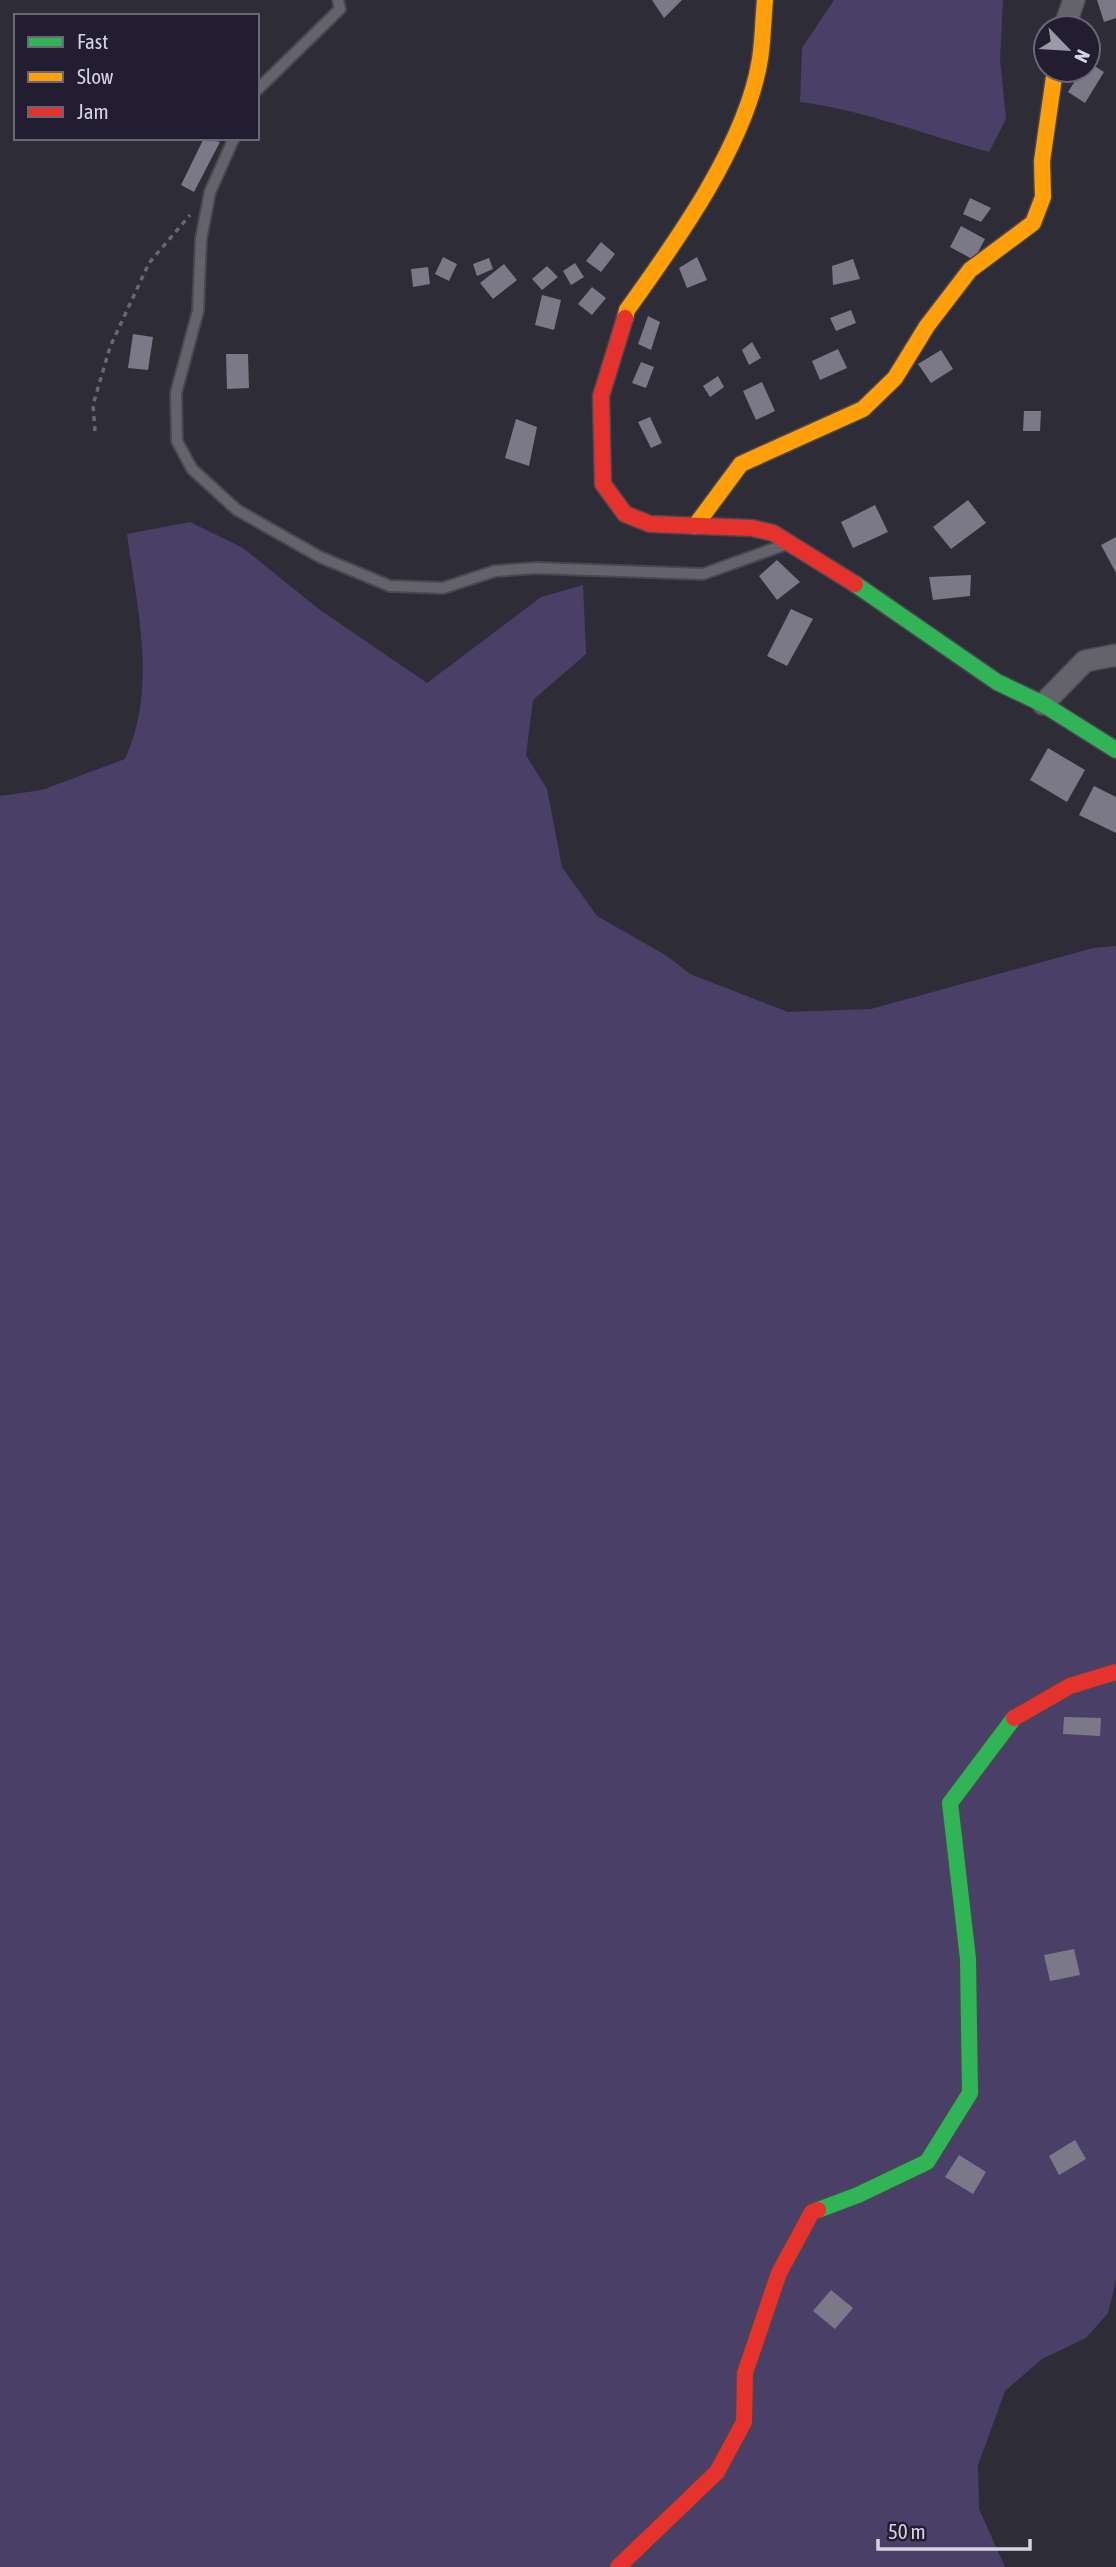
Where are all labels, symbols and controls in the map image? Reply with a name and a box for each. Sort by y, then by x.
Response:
legend [14,14,259,140]
north arrow [1032,14,1102,84]
text: Fast [77,29,108,53]
text: N [1070,46,1095,66]
text: Slow [77,64,114,88]
text: Jam [77,99,109,123]
scale bar [878,2508,1030,2552]
text: 50 m [888,2519,926,2543]

